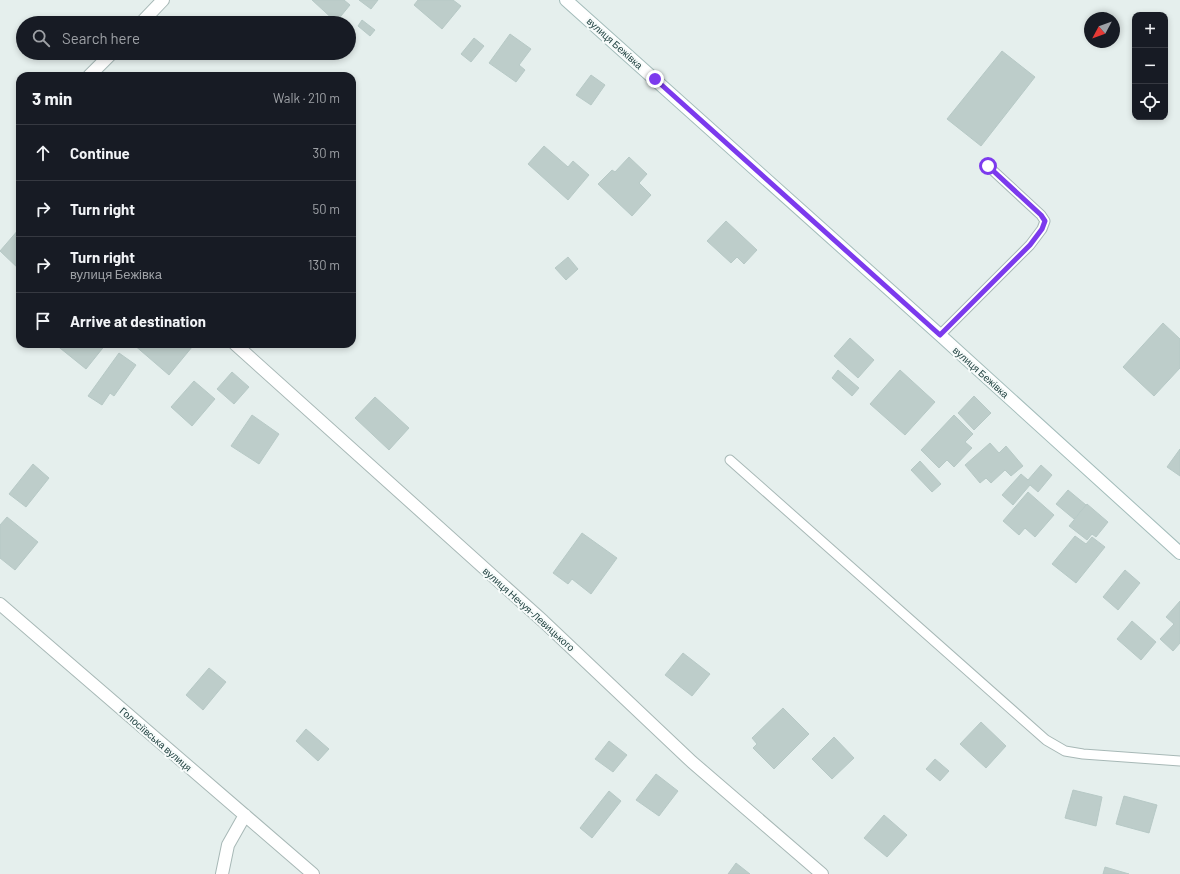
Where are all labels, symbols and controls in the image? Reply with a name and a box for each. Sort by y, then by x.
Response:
north arrow [1084,12,1120,48]
map controls [1132,12,1168,120]
button: + [1132,12,1168,48]
street label: вулиця Бежівка [585,15,646,71]
search box [16,16,356,60]
icon: search [30,27,52,49]
text: Search here [62,29,140,47]
button: − [1132,48,1168,84]
route end [646,70,664,88]
button: locate [1132,84,1168,120]
text: 3 min [32,88,72,108]
text: Walk · 210 m [273,90,340,106]
icon: ahead [32,142,54,164]
text: Continue [70,144,130,162]
text: 30 m [313,145,340,161]
route start [979,157,997,175]
icon: right [32,198,54,220]
text: Turn right [70,200,135,218]
text: 50 m [313,201,340,217]
text: Turn right [70,248,135,266]
icon: right [32,254,54,276]
text: 130 m [308,257,340,273]
text: вулиця Бежівка [70,266,162,282]
icon: arrive [32,310,54,332]
text: Arrive at destination [70,312,206,330]
street label: вулиця Бежівка [951,344,1012,400]
street label: вулиця Нечуя-Левицького [481,565,578,654]
street label: Голосіївська вулиця [117,704,195,774]

